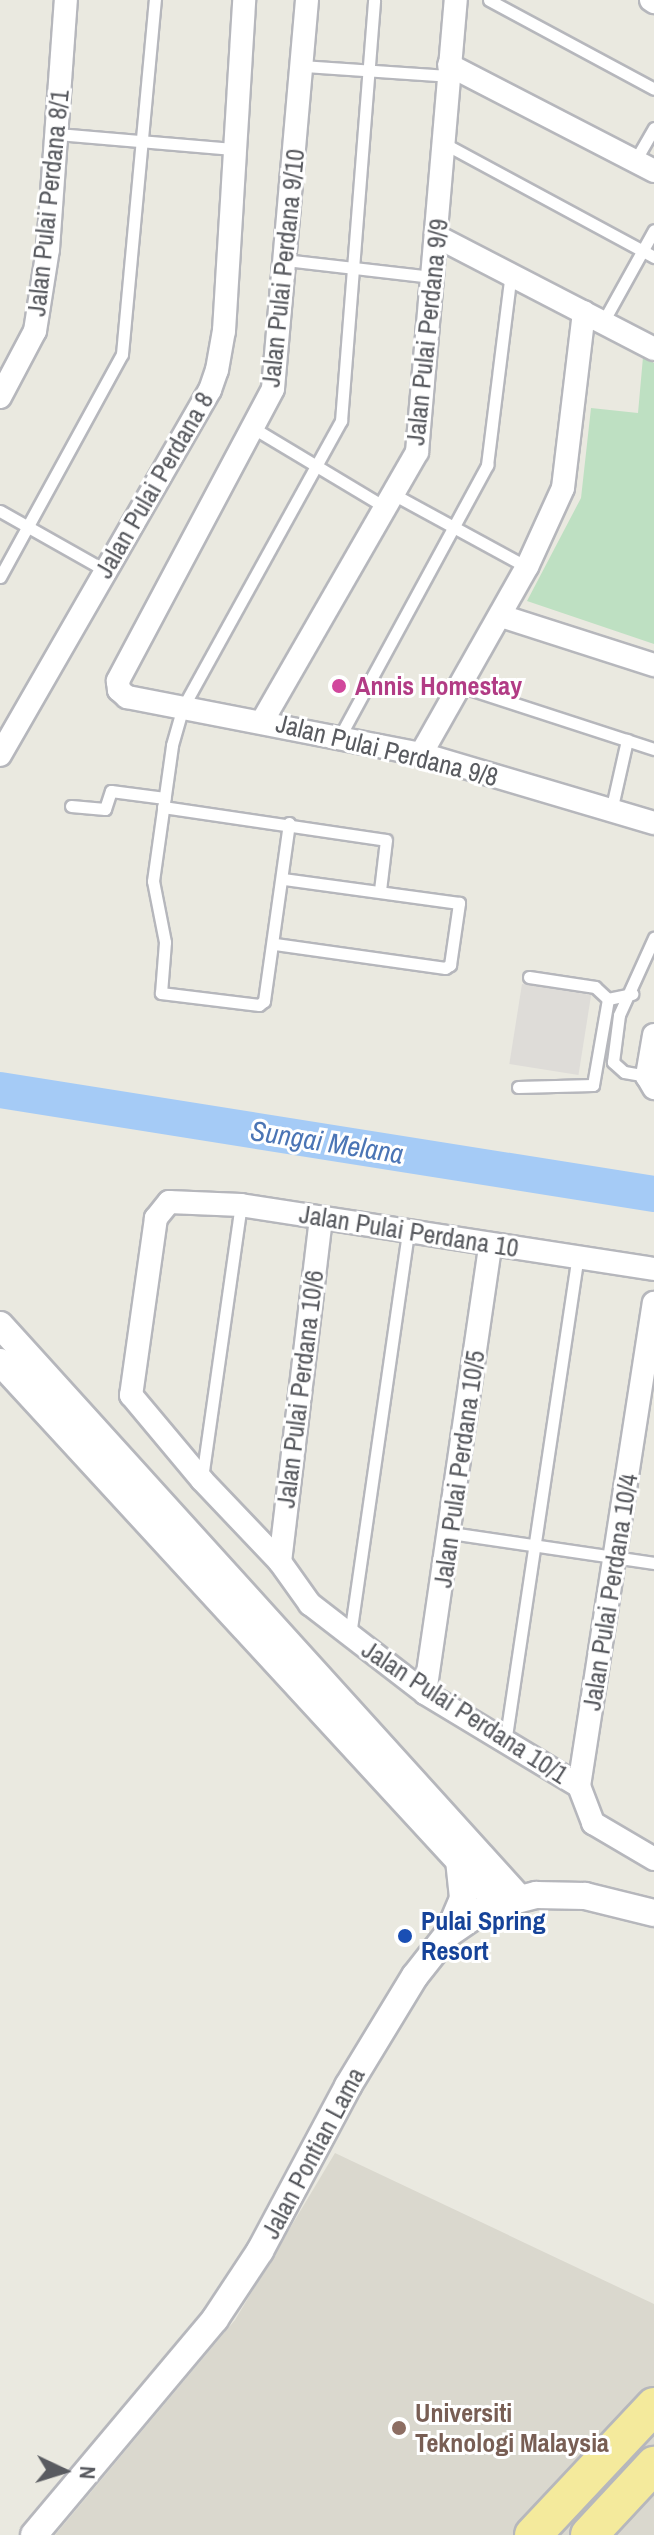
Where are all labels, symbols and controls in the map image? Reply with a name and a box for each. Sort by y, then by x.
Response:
street label: Jalan Pulai Perdana 8/1 [21,88,75,318]
street label: Jalan Pulai Perdana 9/10 [255,147,311,389]
street label: Jalan Pulai Perdana 9/9 [400,217,454,447]
street label: Jalan Pulai Perdana 8 [88,386,220,584]
place label: Annis Homestay [355,670,522,702]
marker: Annis Homestay [330,677,348,695]
street label: Jalan Pulai Perdana 9/8 [273,707,501,793]
water label: Sungai Melana [248,1113,406,1171]
street label: Jalan Pulai Perdana 10 [297,1198,521,1264]
street label: Jalan Pulai Perdana 10/6 [270,1268,330,1510]
street label: Jalan Pulai Perdana 10/5 [427,1348,491,1590]
street label: Jalan Pulai Perdana 10/4 [576,1471,644,1713]
street label: Jalan Pulai Perdana 10/1 [356,1634,574,1790]
place label: Pulai Spring Resort [421,1905,545,1966]
marker: Pulai Spring Resort [396,1927,414,1945]
street label: Jalan Pontian Lama [255,2062,371,2244]
place label: Universiti Teknologi Malaysia [415,2397,609,2458]
marker: Universiti Teknologi Malaysia [390,2419,408,2437]
north arrow [24,2431,104,2511]
text: N [73,2465,103,2480]

